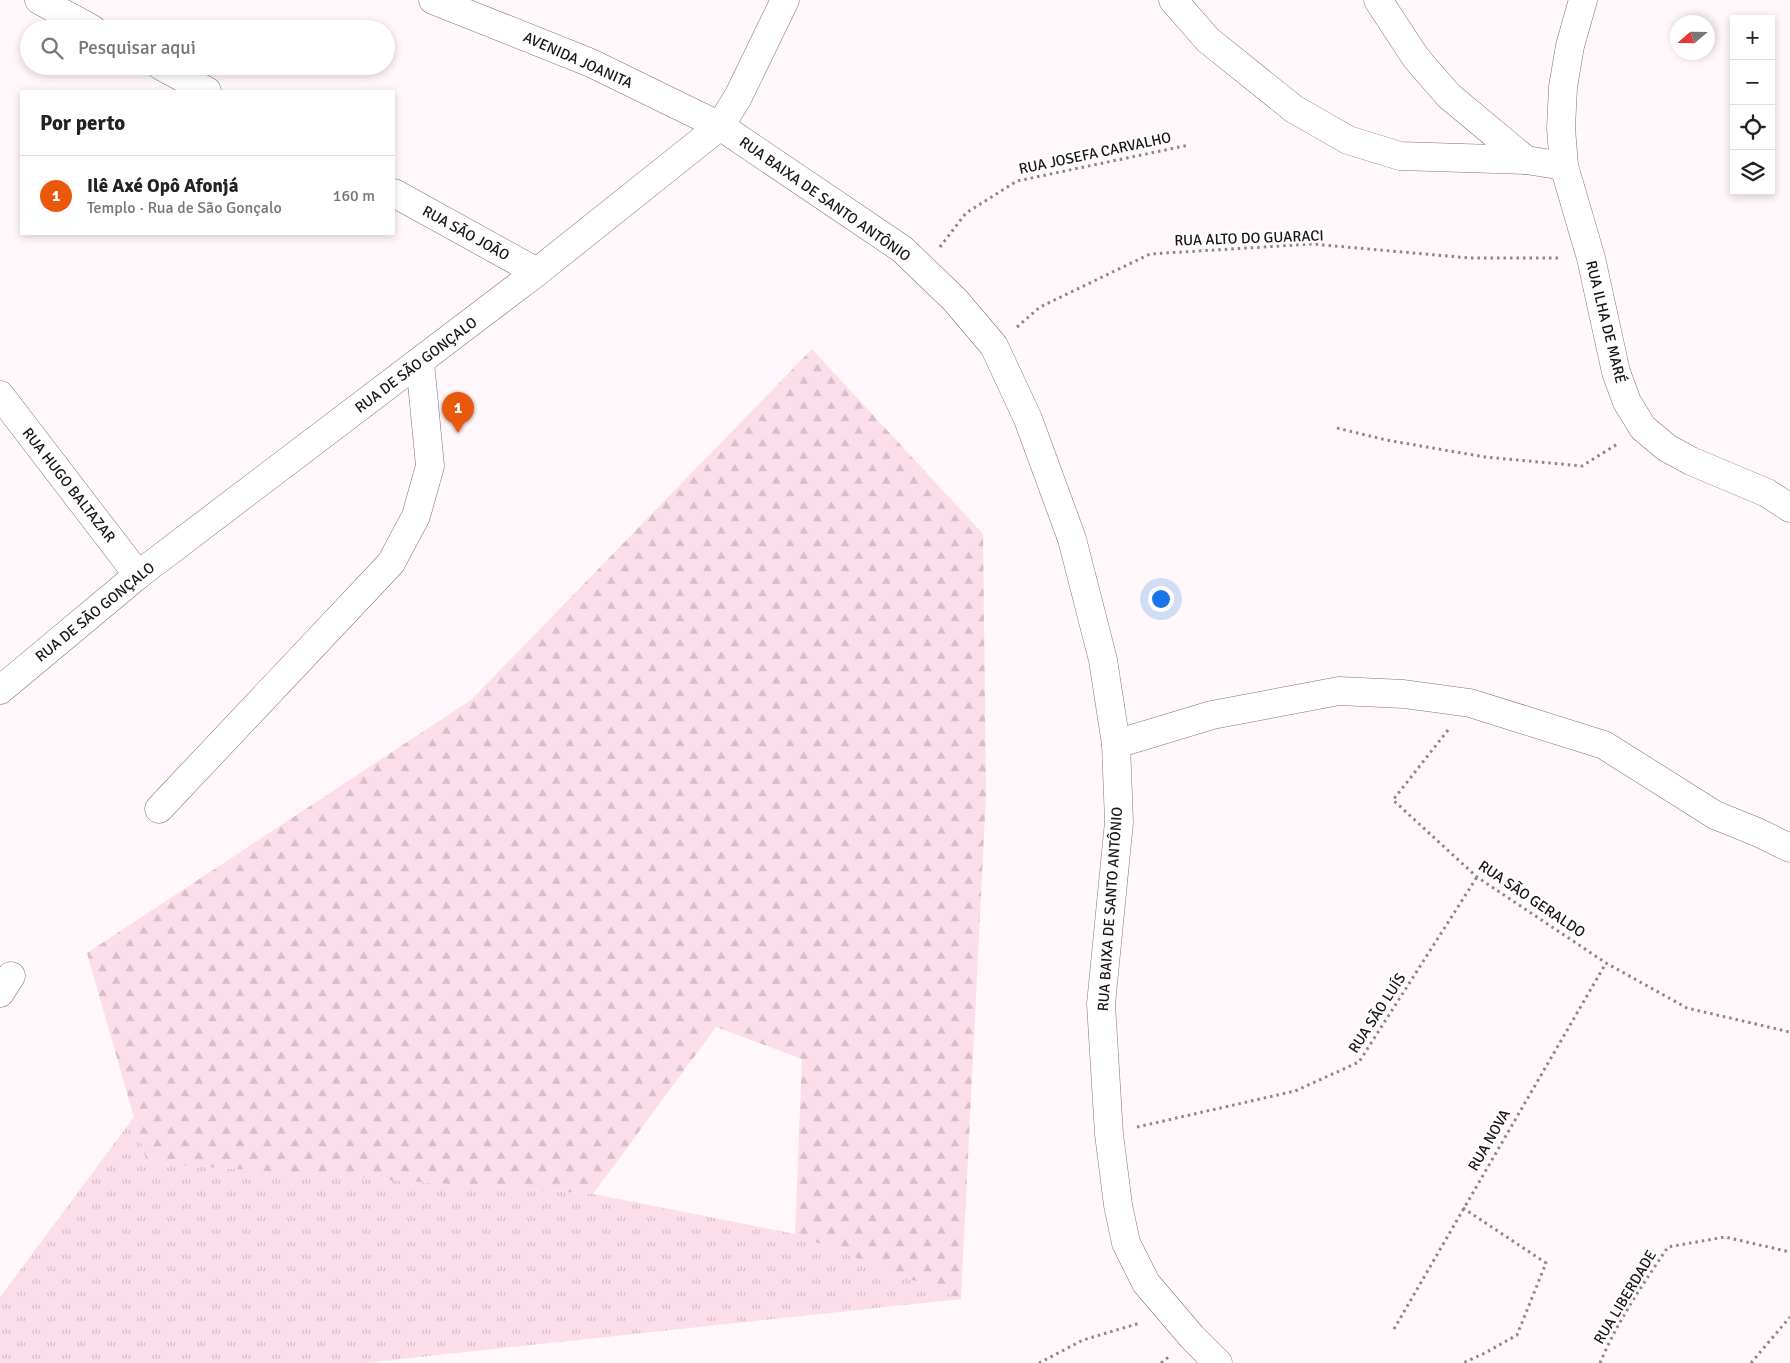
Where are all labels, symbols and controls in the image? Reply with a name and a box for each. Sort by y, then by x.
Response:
north arrow [1670,15,1715,60]
map controls [1730,15,1775,195]
button: + [1730,15,1775,60]
search box [20,20,395,75]
street label: AVENIDA JOANITA [521,28,635,92]
icon: search [38,34,66,62]
text: Pesquisar aqui [78,36,196,60]
button: − [1730,60,1775,105]
button: locate [1730,105,1775,150]
text: Por perto [40,110,125,136]
street label: RUA JOSEFA CARVALHO [1017,128,1173,178]
street label: RUA BAIXA DE SANTO ANTÔNIO [736,132,915,265]
button: layers [1730,150,1775,195]
text: Ilê Axé Opô Afonjá [87,174,238,198]
text: 1 [52,186,60,206]
text: 160 m [333,186,375,206]
text: Templo · Rua de São Gonçalo [87,198,282,218]
street label: RUA SÃO JOÃO [419,201,513,264]
street label: RUA ALTO DO GUARACI [1174,226,1324,250]
street label: RUA ILHA DE MARÉ [1582,258,1631,385]
street label: RUA DE SÃO GONÇALO [351,312,481,417]
pin: 1 [442,392,474,433]
street label: RUA HUGO BALTAZAR [19,424,119,546]
street label: RUA DE SÃO GONÇALO [31,558,158,666]
your location [1148,586,1174,612]
street label: RUA BAIXA DE SANTO ANTÔNIO [1093,806,1126,1012]
street label: RUA SÃO GERALDO [1475,856,1590,942]
street label: RUA SÃO LUÍS [1344,969,1410,1056]
street label: RUA NOVA [1464,1106,1514,1174]
street label: RUA LIBERDADE [1590,1247,1660,1347]

